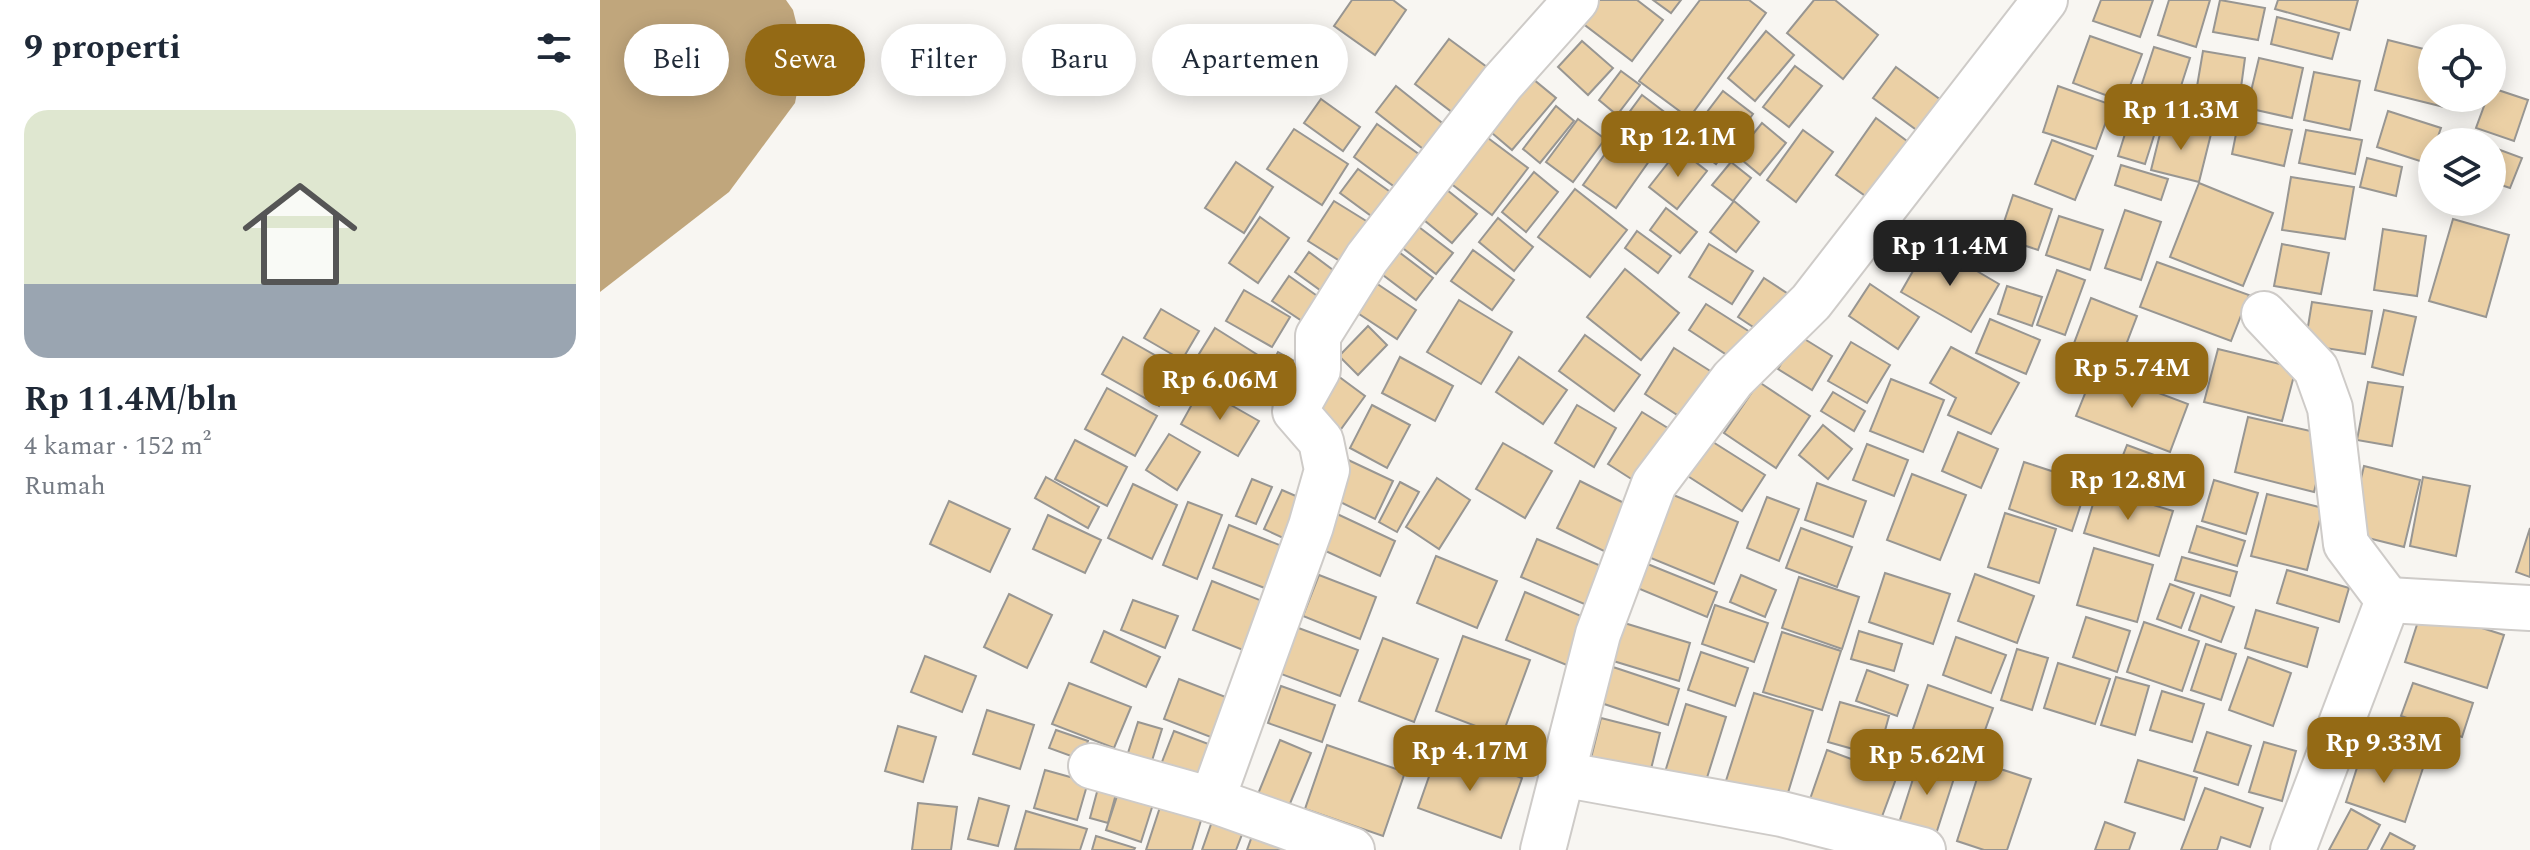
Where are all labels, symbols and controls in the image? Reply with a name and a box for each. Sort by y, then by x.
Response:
text: 9 properti [24,22,181,74]
chip: Beli [624,24,729,96]
chip: Sewa [745,24,865,96]
chip: Filter [881,24,1006,96]
chip: Baru [1022,24,1136,96]
chip: Apartemen [1152,24,1348,96]
map controls [2418,24,2506,216]
button: locate [2418,24,2506,112]
icon: filters [532,26,576,70]
pin: Rp 11.3M [2098,84,2264,152]
text: Rp 11.3M [2122,90,2240,130]
pin: Rp 12.1M [1595,111,1761,179]
text: Rp 12.1M [1619,117,1737,157]
button: layers [2418,128,2506,216]
icon: home [228,162,372,306]
pin: Rp 11.4M [1867,220,2033,288]
text: Rp 11.4M [1891,226,2009,266]
pin: Rp 5.74M [2049,342,2215,410]
text: Rp 5.74M [2073,348,2191,388]
pin: Rp 6.06M [1137,354,1303,422]
text: Rp 6.06M [1161,360,1279,400]
text: Rp 11.4M/bln [24,374,238,426]
text: 4 kamar · 152 m² [24,426,211,466]
pin: Rp 12.8M [2045,454,2211,522]
text: Rp 12.8M [2069,460,2187,500]
text: Rumah [24,466,106,506]
pin: Rp 9.33M [2301,717,2467,785]
text: Rp 9.33M [2325,723,2443,763]
pin: Rp 4.17M [1387,725,1553,793]
pin: Rp 5.62M [1844,729,2010,797]
text: Rp 4.17M [1411,731,1529,771]
text: Rp 5.62M [1868,735,1986,775]

